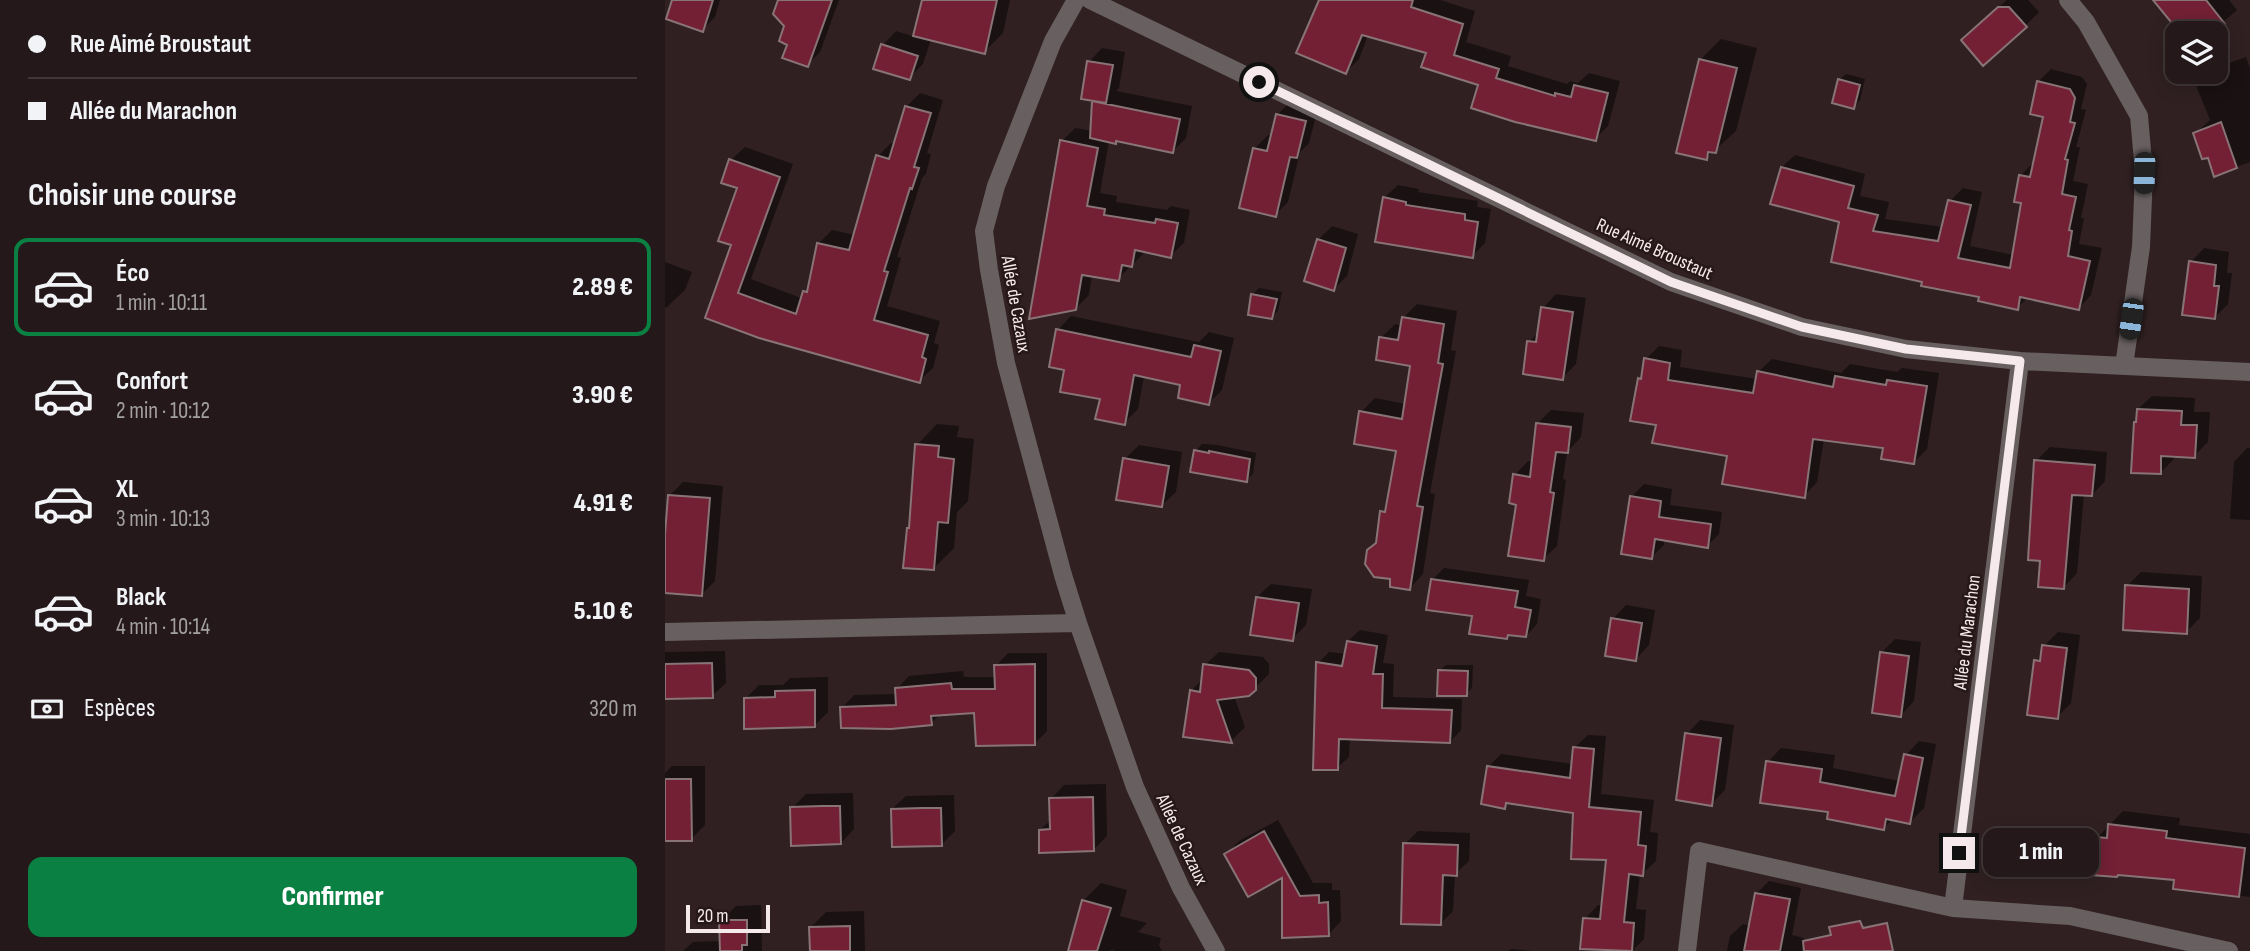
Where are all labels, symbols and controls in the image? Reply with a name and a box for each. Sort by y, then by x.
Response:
map controls [2165,21,2228,84]
button: layers [2165,21,2228,84]
text: Rue Aimé Broustaut [70,29,251,60]
route start [1243,66,1275,98]
text: Allée du Marachon [70,96,237,127]
car [2133,152,2156,194]
text: Choisir une course [28,176,237,215]
street label: Rue Aimé Broustaut [1593,213,1716,285]
street label: Allée de Cazaux [996,253,1035,354]
icon: car [32,256,95,319]
text: Éco [116,258,149,289]
text: 2.89 € [572,272,633,303]
text: 1 min · 10:11 [116,289,207,317]
car [2118,297,2145,341]
icon: car [32,364,95,427]
text: Confort [116,366,188,397]
text: 3.90 € [572,380,633,411]
text: 2 min · 10:12 [116,397,210,425]
icon: car [32,472,95,535]
text: XL [116,474,138,505]
text: 4.91 € [573,488,633,519]
text: 3 min · 10:13 [116,505,210,533]
street label: Allée du Marachon [1949,573,1986,692]
icon: car [32,580,95,643]
text: Black [116,582,166,613]
text: 5.10 € [574,596,633,627]
text: 4 min · 10:14 [116,613,210,641]
icon: cash [28,690,66,728]
text: Espèces [84,693,155,724]
text: 320 m [589,695,637,723]
street label: Allée de Cazaux [1150,790,1213,889]
callout: 1 min [1983,828,2099,878]
route end [1943,837,1975,869]
text: 1 min [2019,838,2063,866]
button: Confirmer [28,857,637,937]
scale bar [686,902,770,934]
text: 20 m [697,905,729,928]

